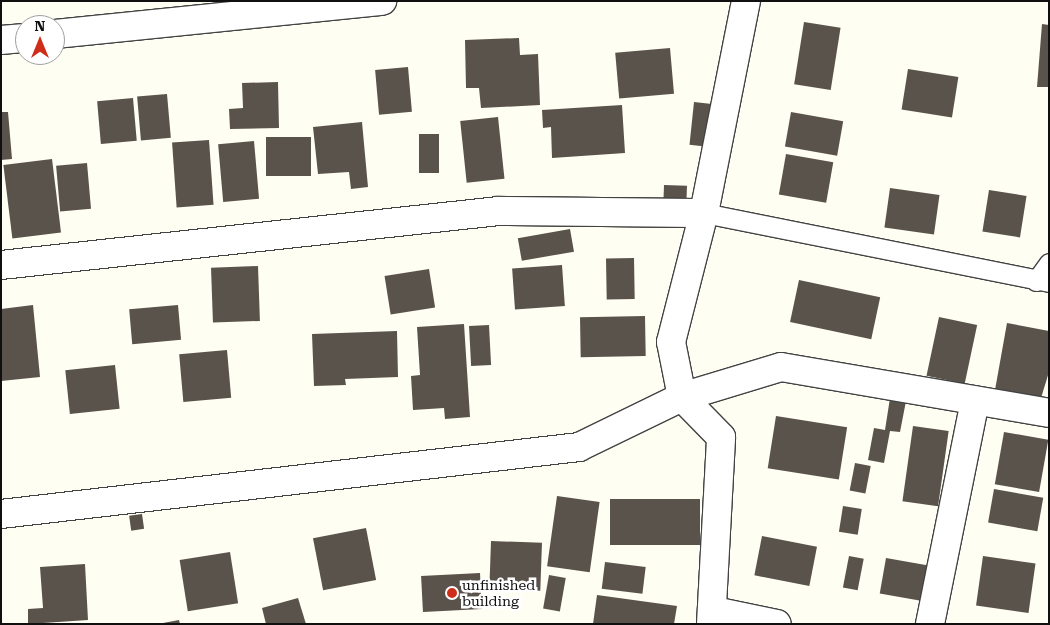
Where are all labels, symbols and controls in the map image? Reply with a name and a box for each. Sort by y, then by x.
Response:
north arrow [15,15,65,65]
text: N [35,18,45,34]
place label: unfinished building [462,577,535,610]
marker: unfinished building [446,587,458,599]

